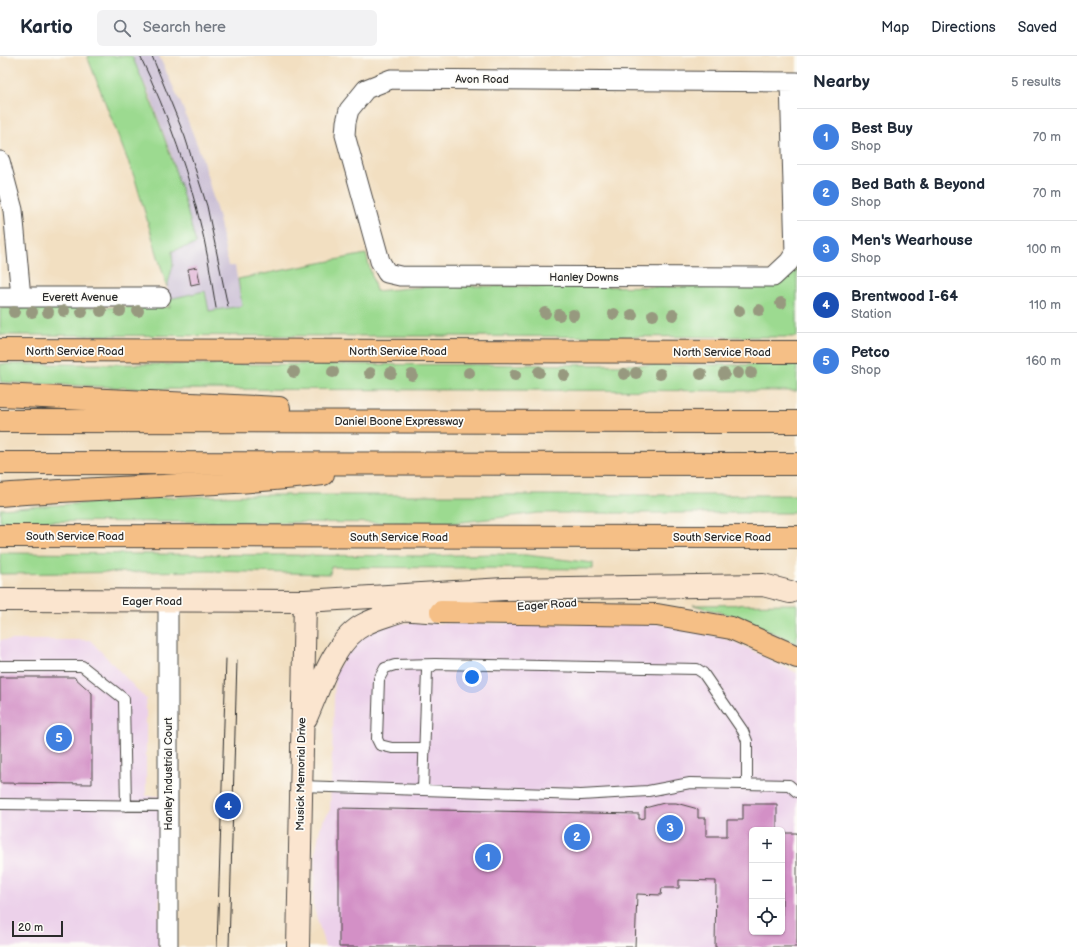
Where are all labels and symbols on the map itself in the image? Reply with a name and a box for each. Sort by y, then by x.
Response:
street label: Avon Road [455,73,509,86]
street label: Hanley Downs [549,271,619,284]
street label: Everett Avenue [42,291,118,304]
street label: North Service Road [26,345,124,358]
street label: North Service Road [349,345,447,358]
street label: North Service Road [673,346,771,359]
street label: Daniel Boone Expressway [335,415,463,428]
street label: South Service Road [26,530,124,543]
street label: South Service Road [350,531,448,544]
street label: South Service Road [673,531,771,544]
street label: Eager Road [122,595,182,608]
street label: Eager Road [517,596,577,614]
your location [462,667,482,687]
street label: Hanley Industrial Court [162,717,175,831]
street label: Musick Memorial Drive [294,717,308,831]
pin: 5 [46,723,72,753]
pin: 4 [215,791,241,821]
pin: 3 [657,813,683,843]
pin: 2 [564,822,590,852]
pin: 1 [475,842,501,872]
scale bar [12,919,63,938]

